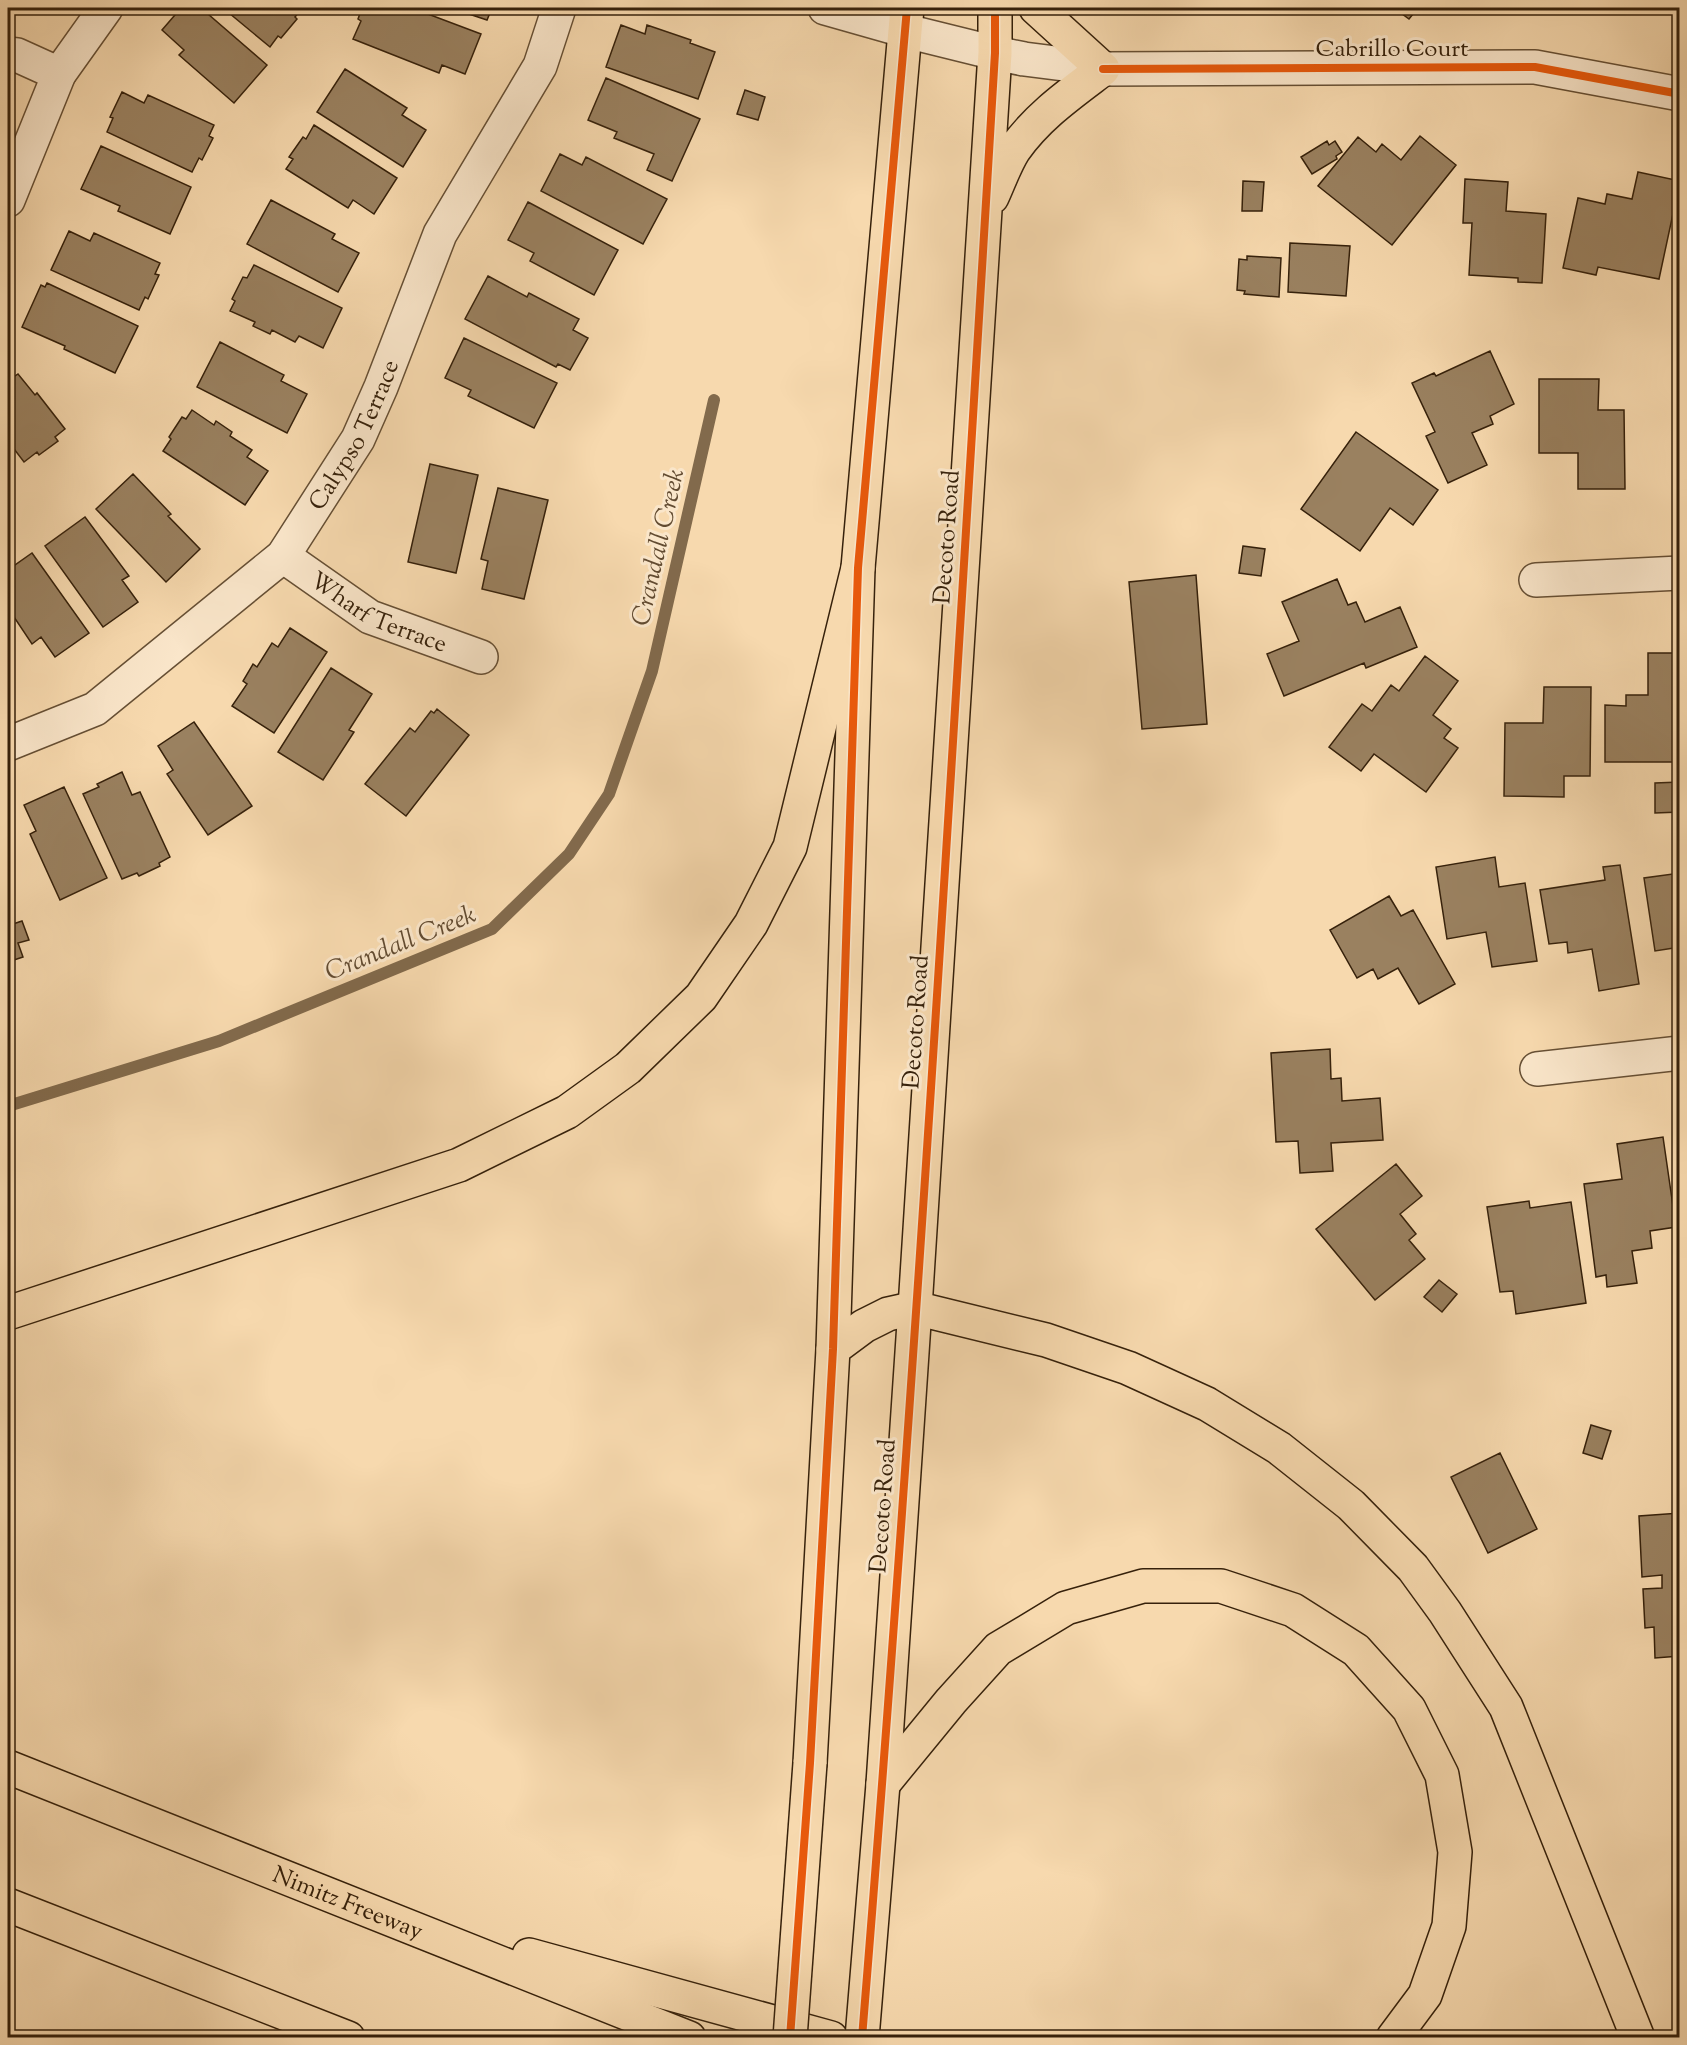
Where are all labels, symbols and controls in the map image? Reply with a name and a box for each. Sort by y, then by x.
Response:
street label: Cabrillo Court [1316,33,1469,67]
street label: Calypso Terrace [302,355,409,518]
water label: Crandall Creek [623,465,696,630]
street label: Decoto Road [926,468,970,605]
street label: Wharf Terrace [302,565,451,662]
water label: Crandall Creek [320,897,482,991]
street label: Decoto Road [895,953,939,1090]
street label: Decoto Road [862,1437,906,1574]
street label: Nimitz Freeway [267,1859,428,1949]

